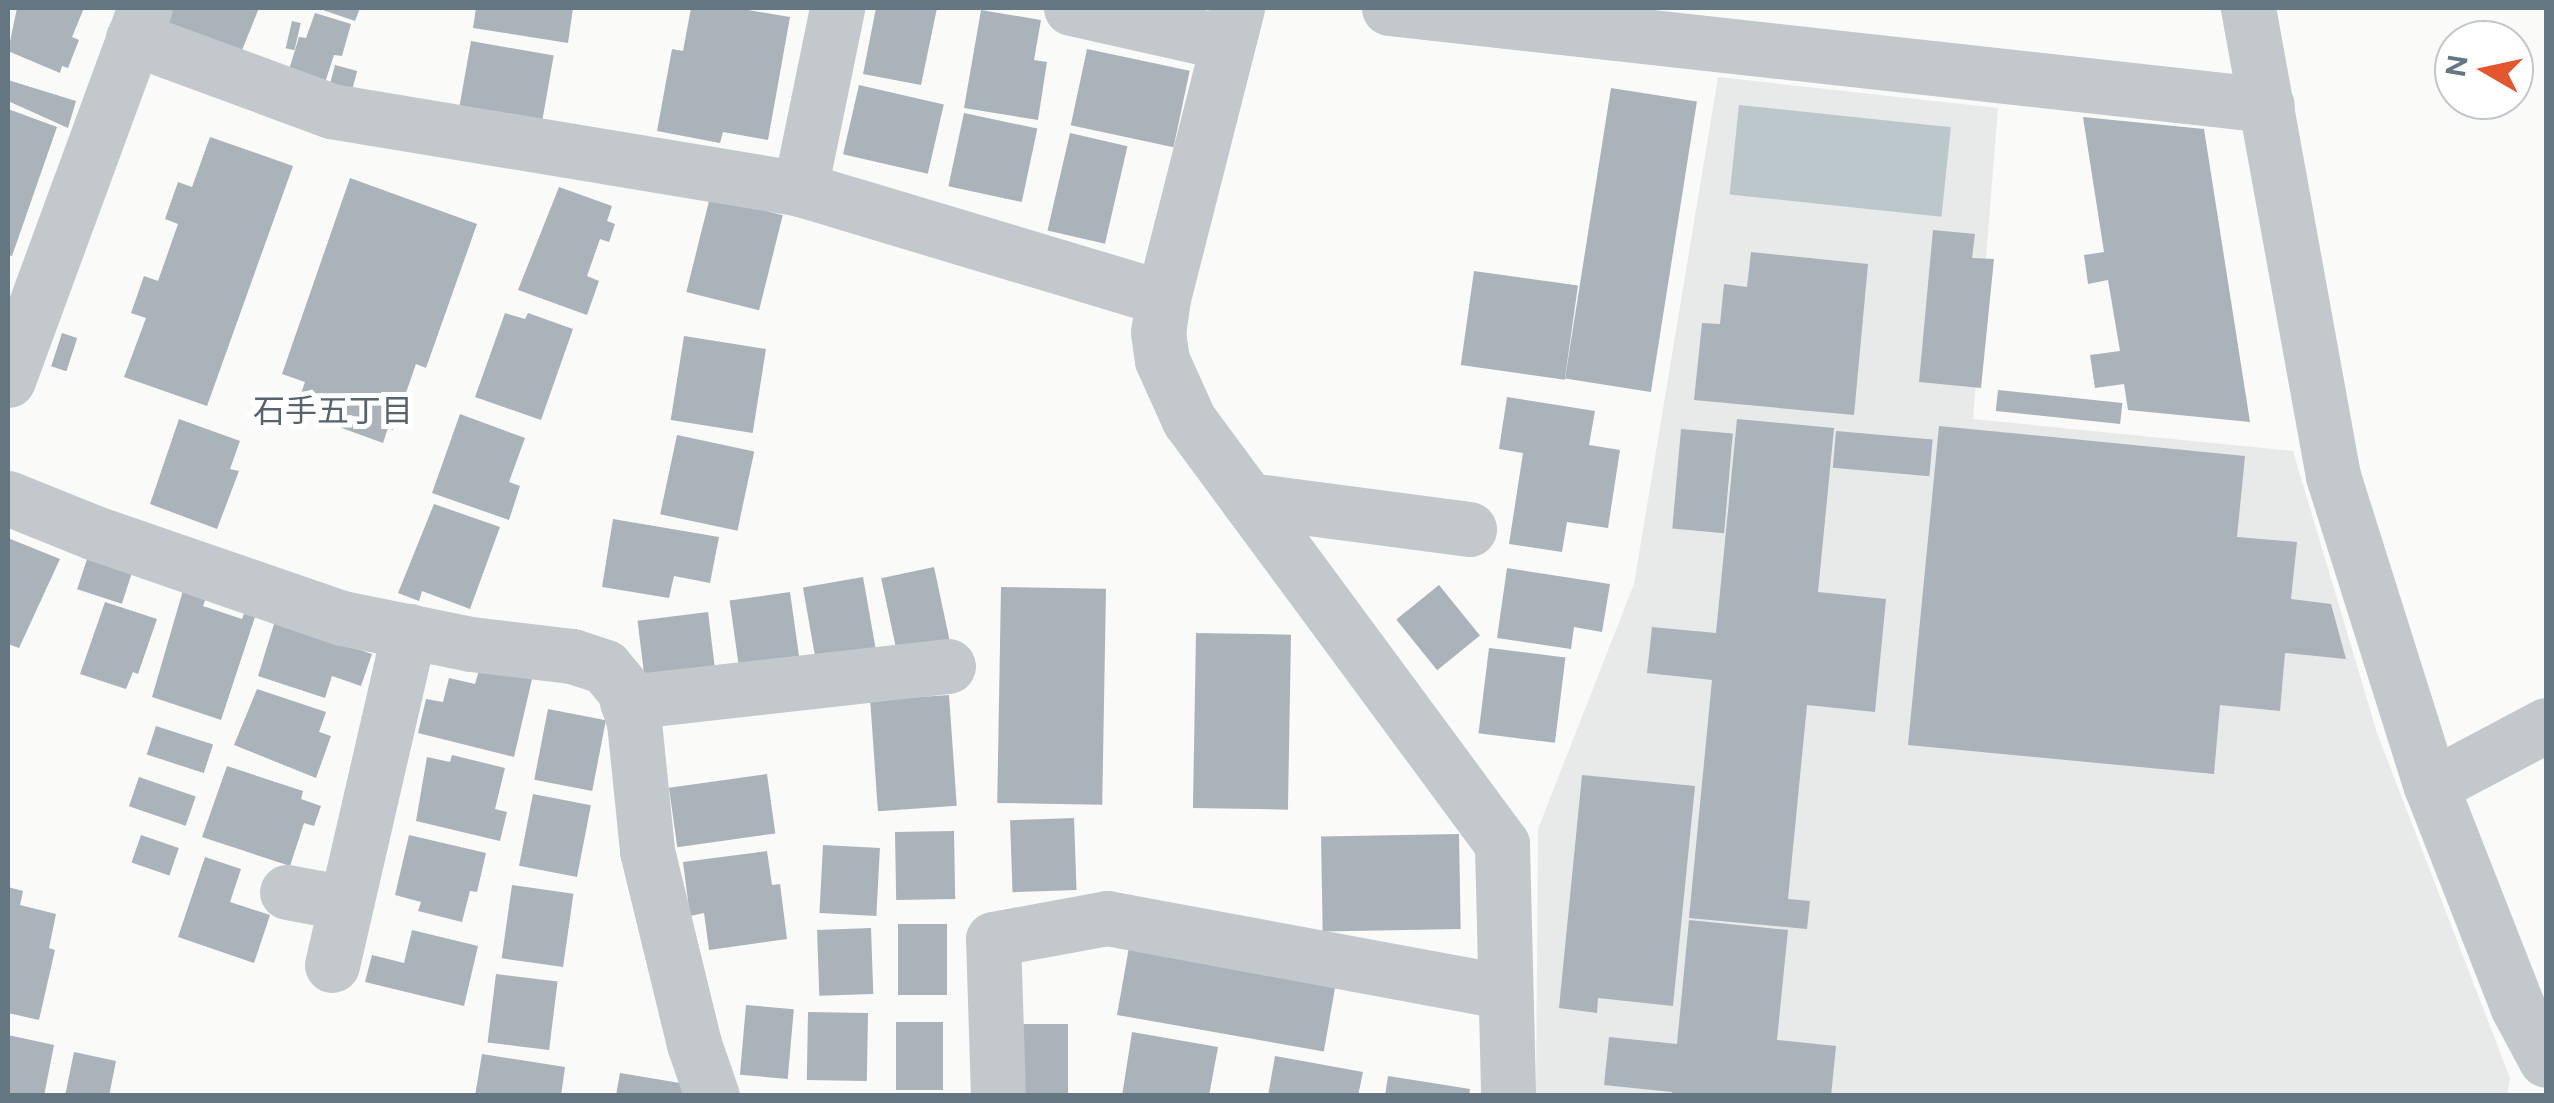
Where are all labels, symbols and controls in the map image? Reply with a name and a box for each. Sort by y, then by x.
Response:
north arrow [2434,20,2534,120]
text: N [2438,52,2475,79]
district label: 石手五丁目 [253,392,413,430]

